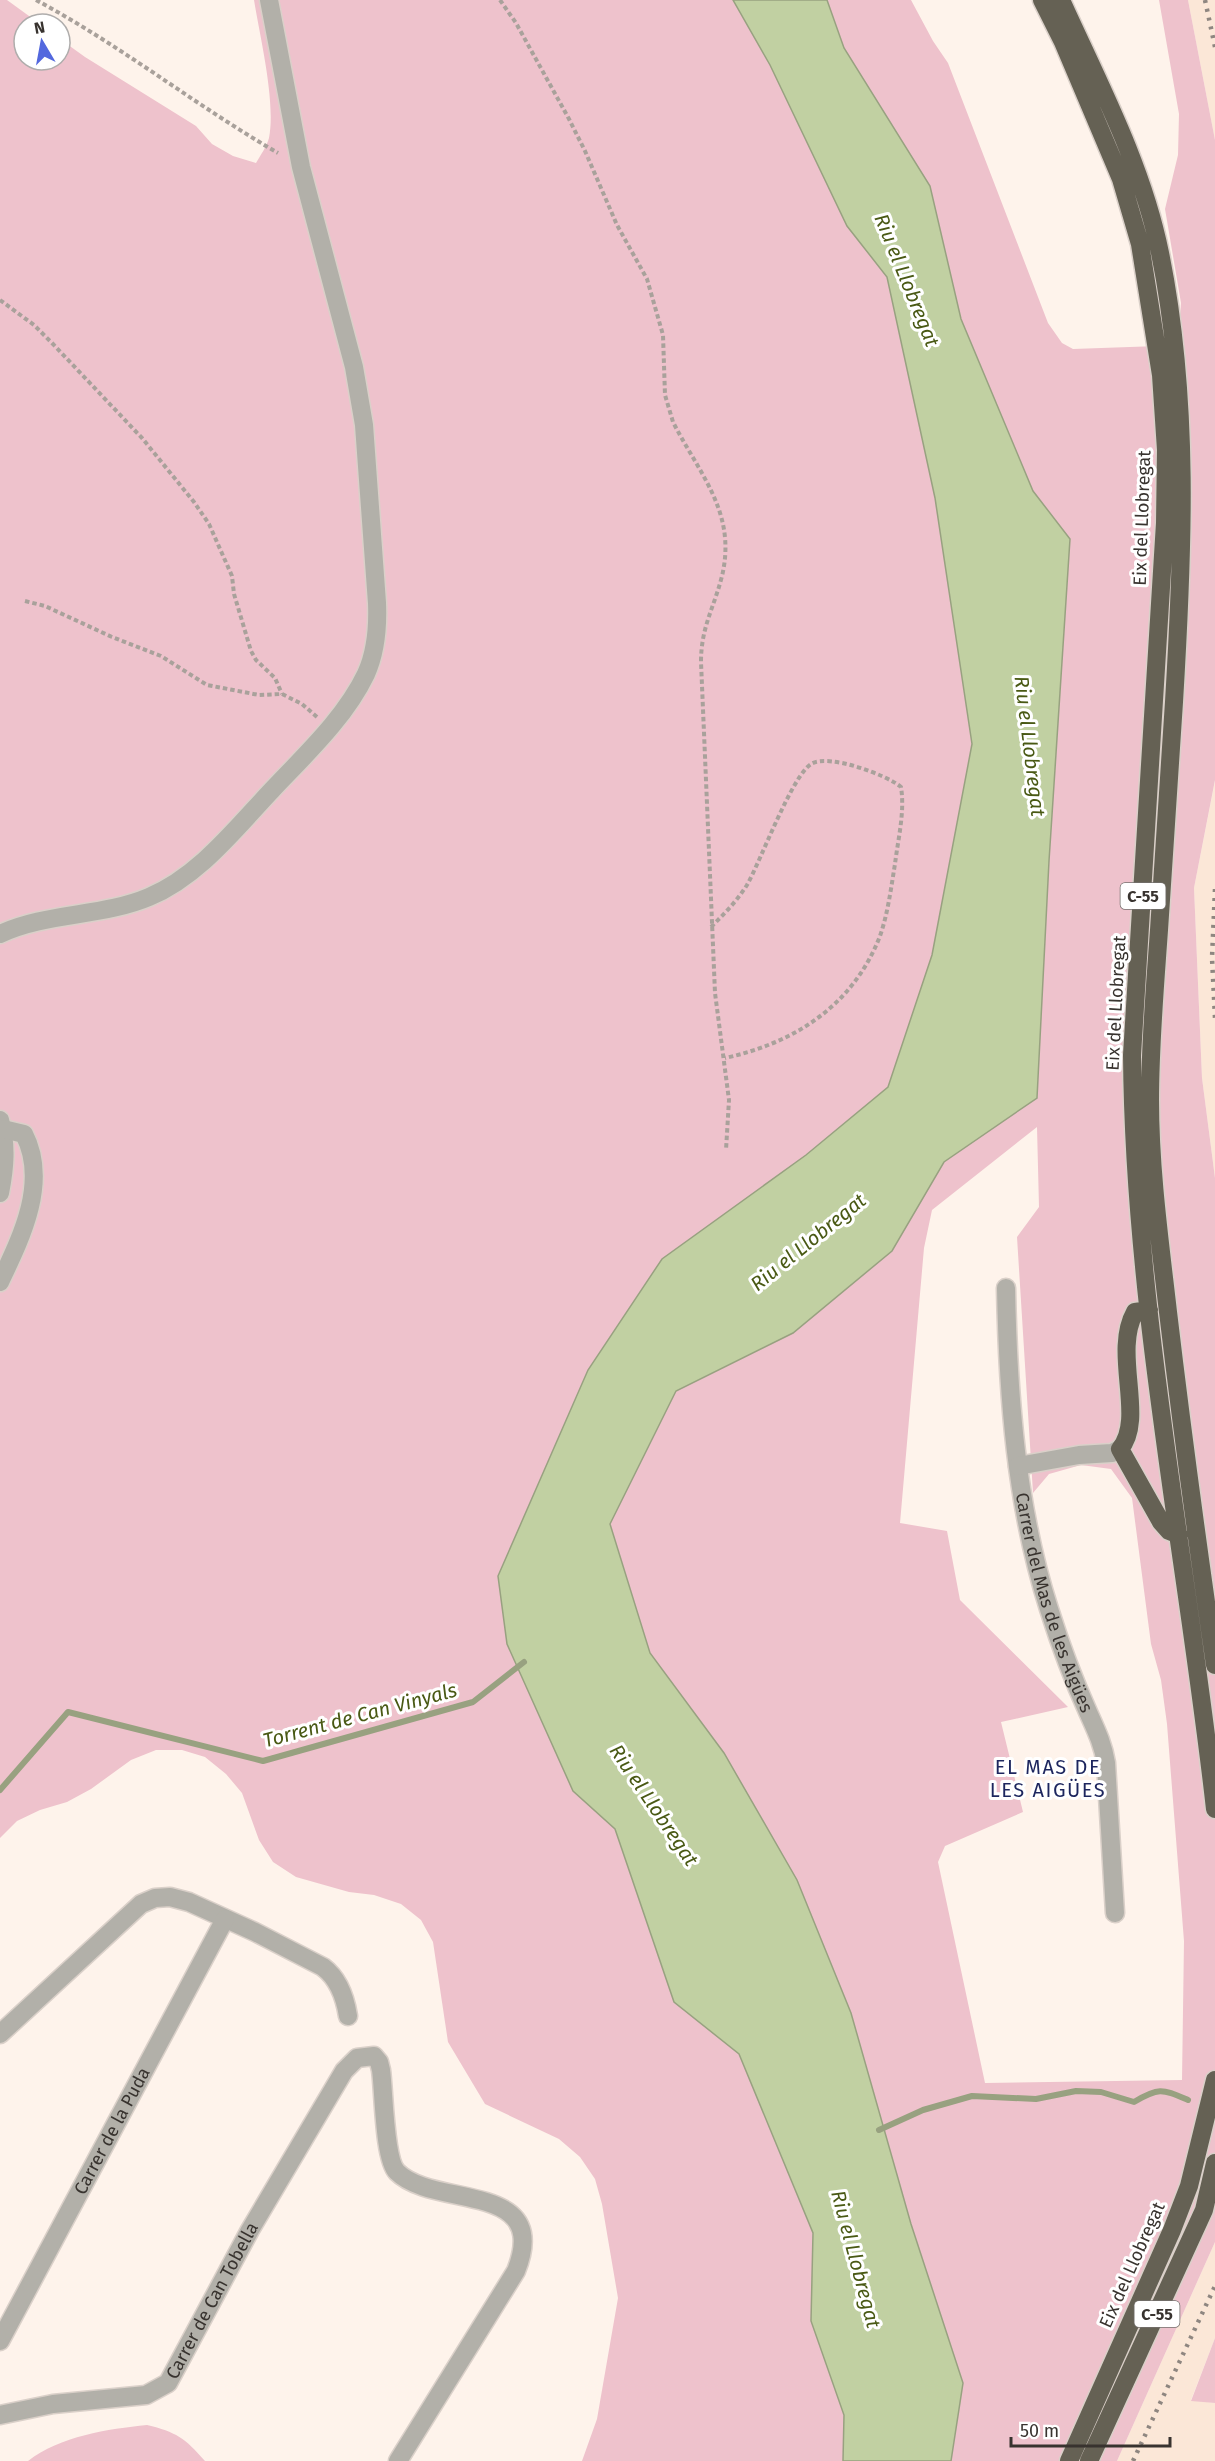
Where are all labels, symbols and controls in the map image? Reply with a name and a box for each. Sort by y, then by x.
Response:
north arrow [12,12,72,72]
text: N [33,17,46,38]
water label: Riu el Llobregat [869,210,945,351]
street label: Eix del Llobregat [1129,449,1155,586]
water label: Riu el Llobregat [1009,674,1051,818]
road number: C-55 [1120,883,1166,909]
street label: Eix del Llobregat [1101,934,1131,1071]
water label: Riu el Llobregat [746,1188,871,1296]
street label: Carrer del Mas de les Aigües [1011,1491,1098,1716]
water label: Torrent de Can Vinyals [260,1678,460,1752]
water label: Riu el Llobregat [605,1740,704,1871]
district label: EL MAS DE LES AIGÜES [990,1755,1106,1802]
street label: Carrer de la Puda [69,2064,155,2198]
water label: Riu el Llobregat [826,2188,886,2331]
street label: Eix del Llobregat [1094,2198,1170,2331]
street label: Carrer de Can Tobella [161,2218,263,2383]
road number: C-55 [1134,2301,1180,2327]
scale bar [1011,2410,1170,2448]
text: 50 m [1020,2420,1059,2442]

